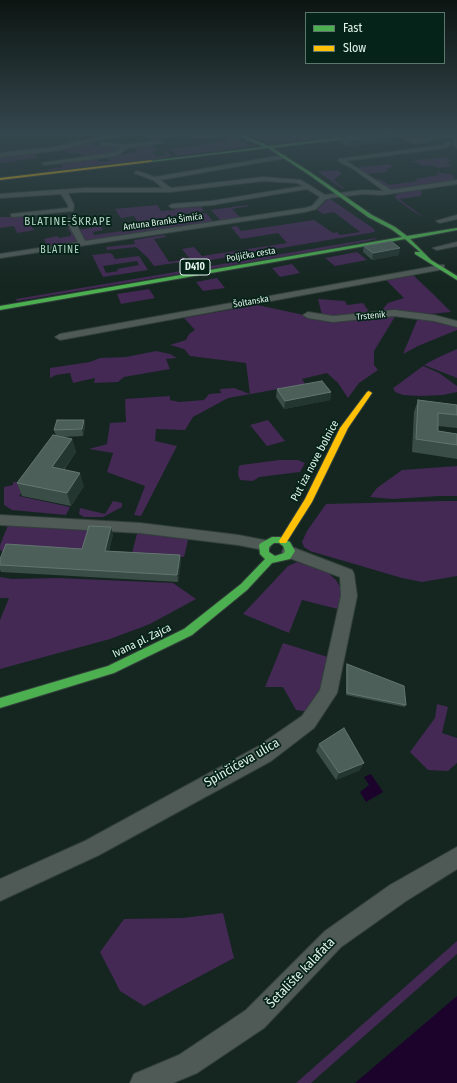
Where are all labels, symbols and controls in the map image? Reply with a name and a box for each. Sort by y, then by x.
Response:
legend [305,12,445,64]
text: Fast [343,21,362,35]
text: Slow [343,41,366,55]
street label: Antuna Branka Šimića [123,211,203,233]
district label: BLATINE-ŠKRAPE [24,215,112,229]
district label: BLATINE [40,244,80,256]
street label: Poljička cesta [226,245,276,265]
road number: D410 [180,259,210,275]
street label: Šoltanska [232,294,270,310]
street label: Trstenik [356,309,386,323]
street label: Put iza nove bolnice [288,418,342,504]
street label: Ivana pl. Zajca [111,621,173,661]
street label: Spinčićeva ulica [202,735,282,791]
street label: Šetalište kalafata [264,935,338,1011]

